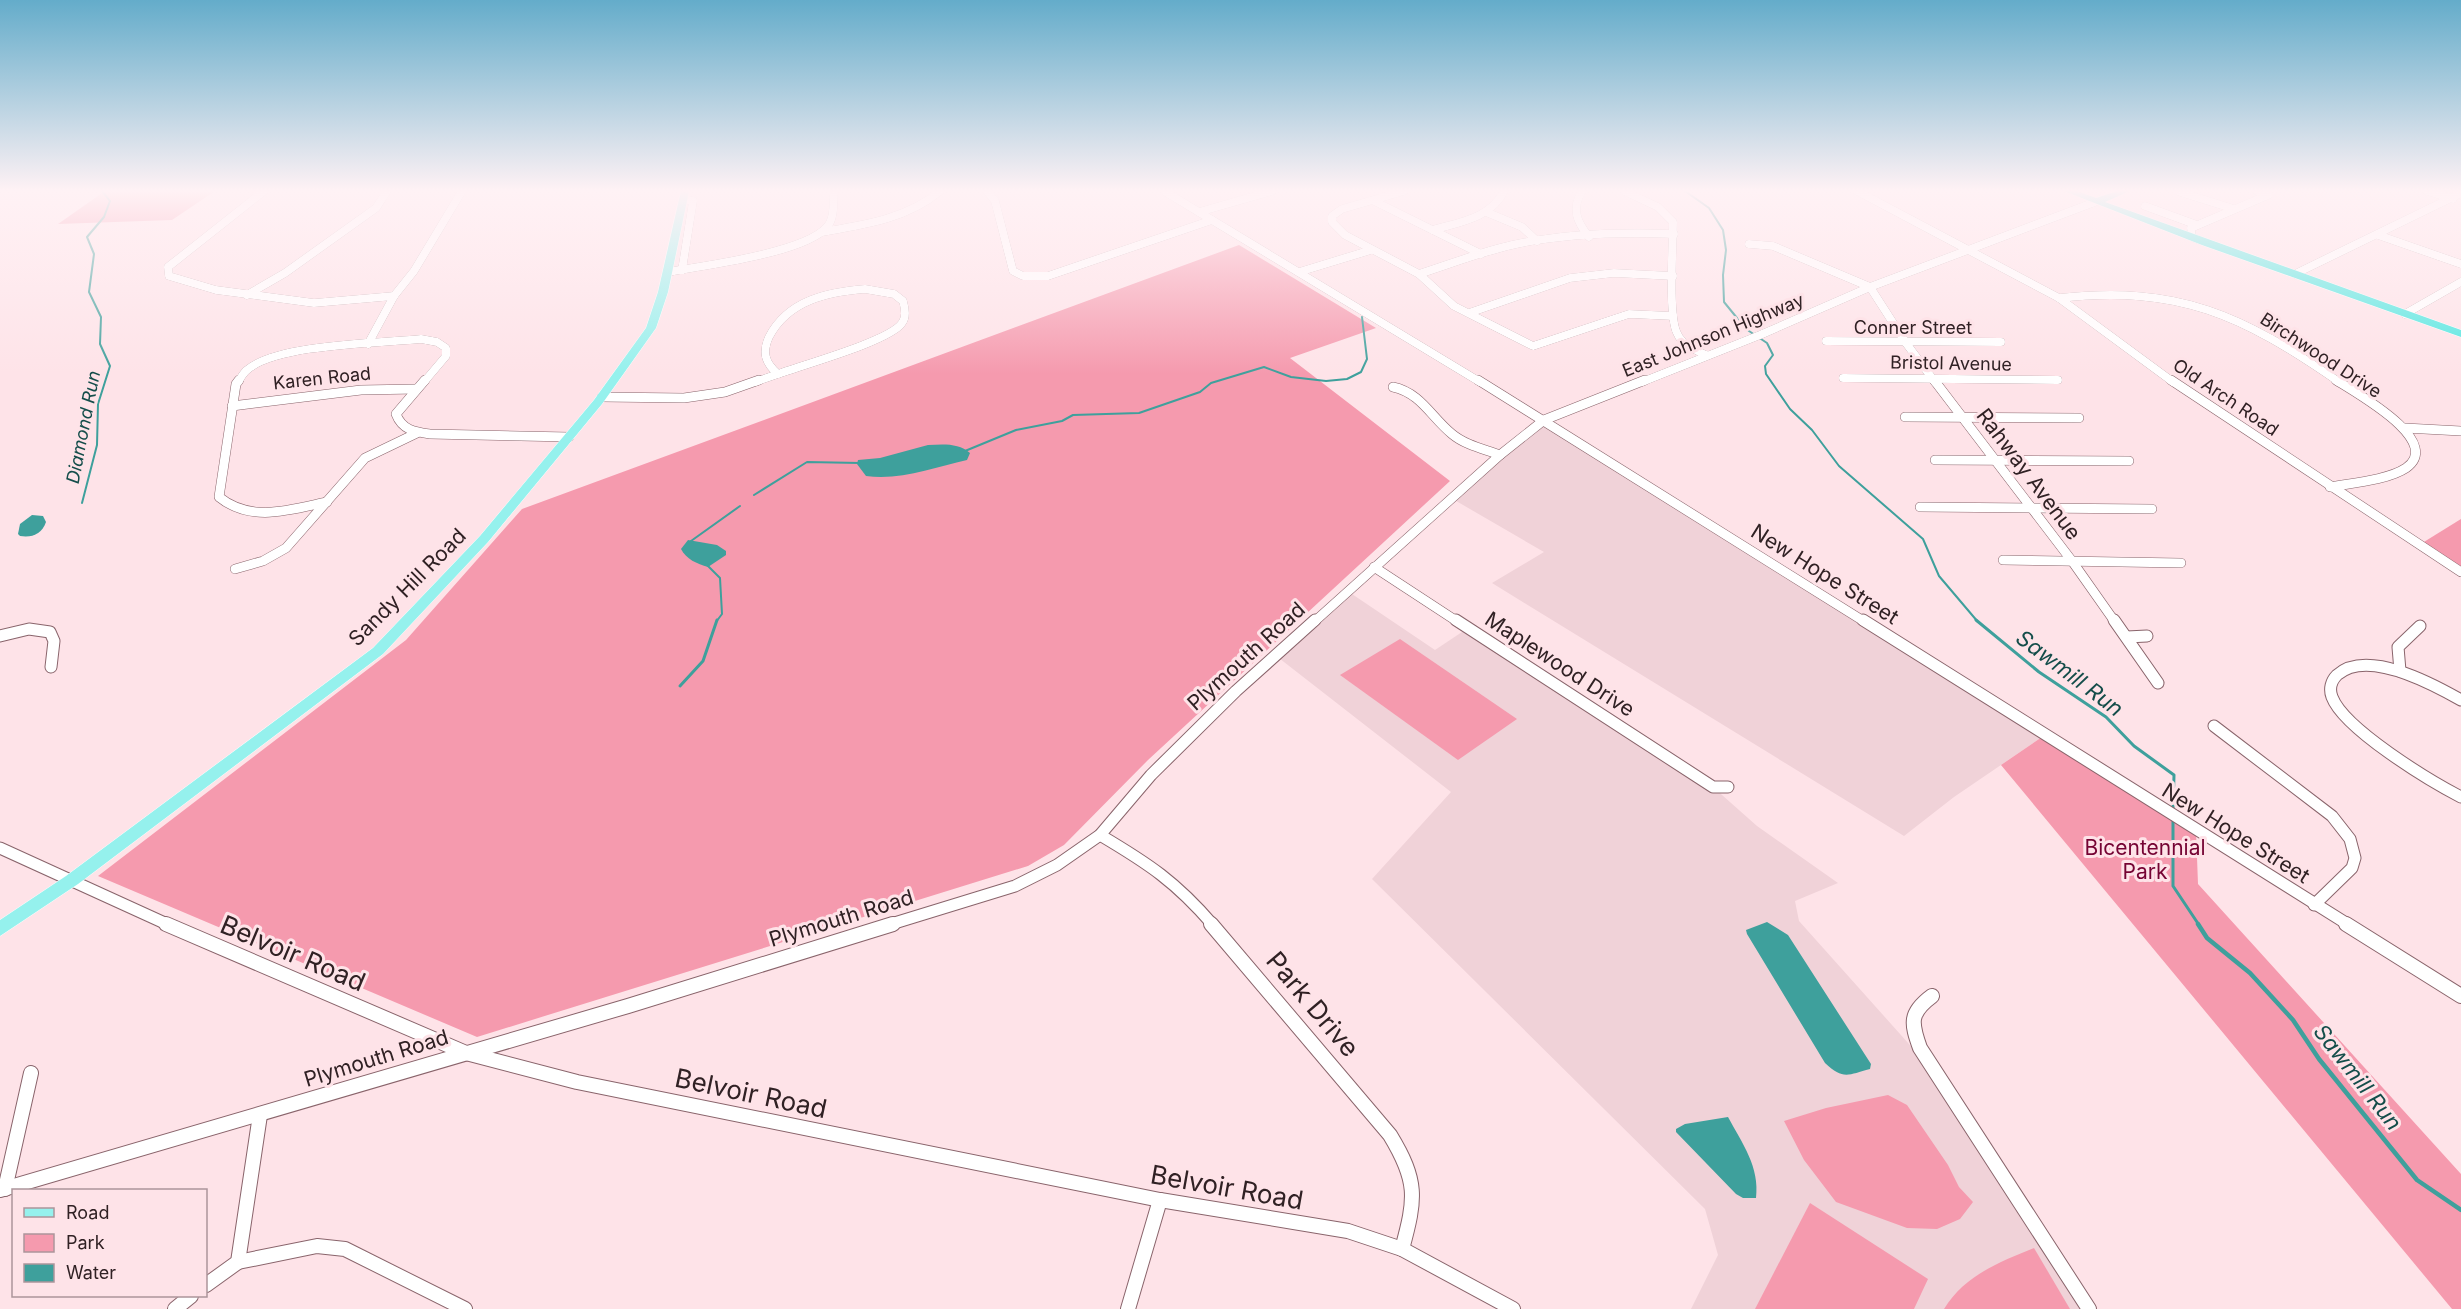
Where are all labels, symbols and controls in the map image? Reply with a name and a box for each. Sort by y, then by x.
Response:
street label: East Johnson Highway [1619,289,1807,381]
street label: Birchwood Drive [2256,308,2386,402]
street label: Conner Street [1854,317,1972,338]
street label: Bristol Avenue [1890,351,2012,375]
street label: Old Arch Road [2169,354,2283,440]
street label: Karen Road [272,362,372,394]
water label: Diamond Run [62,369,104,485]
street label: Rahway Avenue [1972,403,2086,545]
street label: New Hope Street [1747,519,1903,630]
street label: Sandy Hill Road [343,523,471,651]
street label: Plymouth Road [1182,597,1310,715]
street label: Maplewood Drive [1480,606,1640,722]
water label: Sawmill Run [2011,624,2129,722]
street label: New Hope Street [2158,778,2314,889]
park label: Bicentennial Park [2084,835,2206,884]
street label: Plymouth Road [766,884,916,952]
street label: Belvoir Road [216,909,370,997]
street label: Park Drive [1260,945,1366,1063]
water label: Sawmill Run [2309,1019,2407,1135]
street label: Plymouth Road [301,1024,451,1092]
street label: Belvoir Road [672,1062,830,1124]
street label: Belvoir Road [1148,1158,1306,1216]
legend [12,1189,207,1297]
text: Road [66,1202,109,1223]
text: Park [66,1232,105,1253]
text: Water [66,1262,116,1283]

